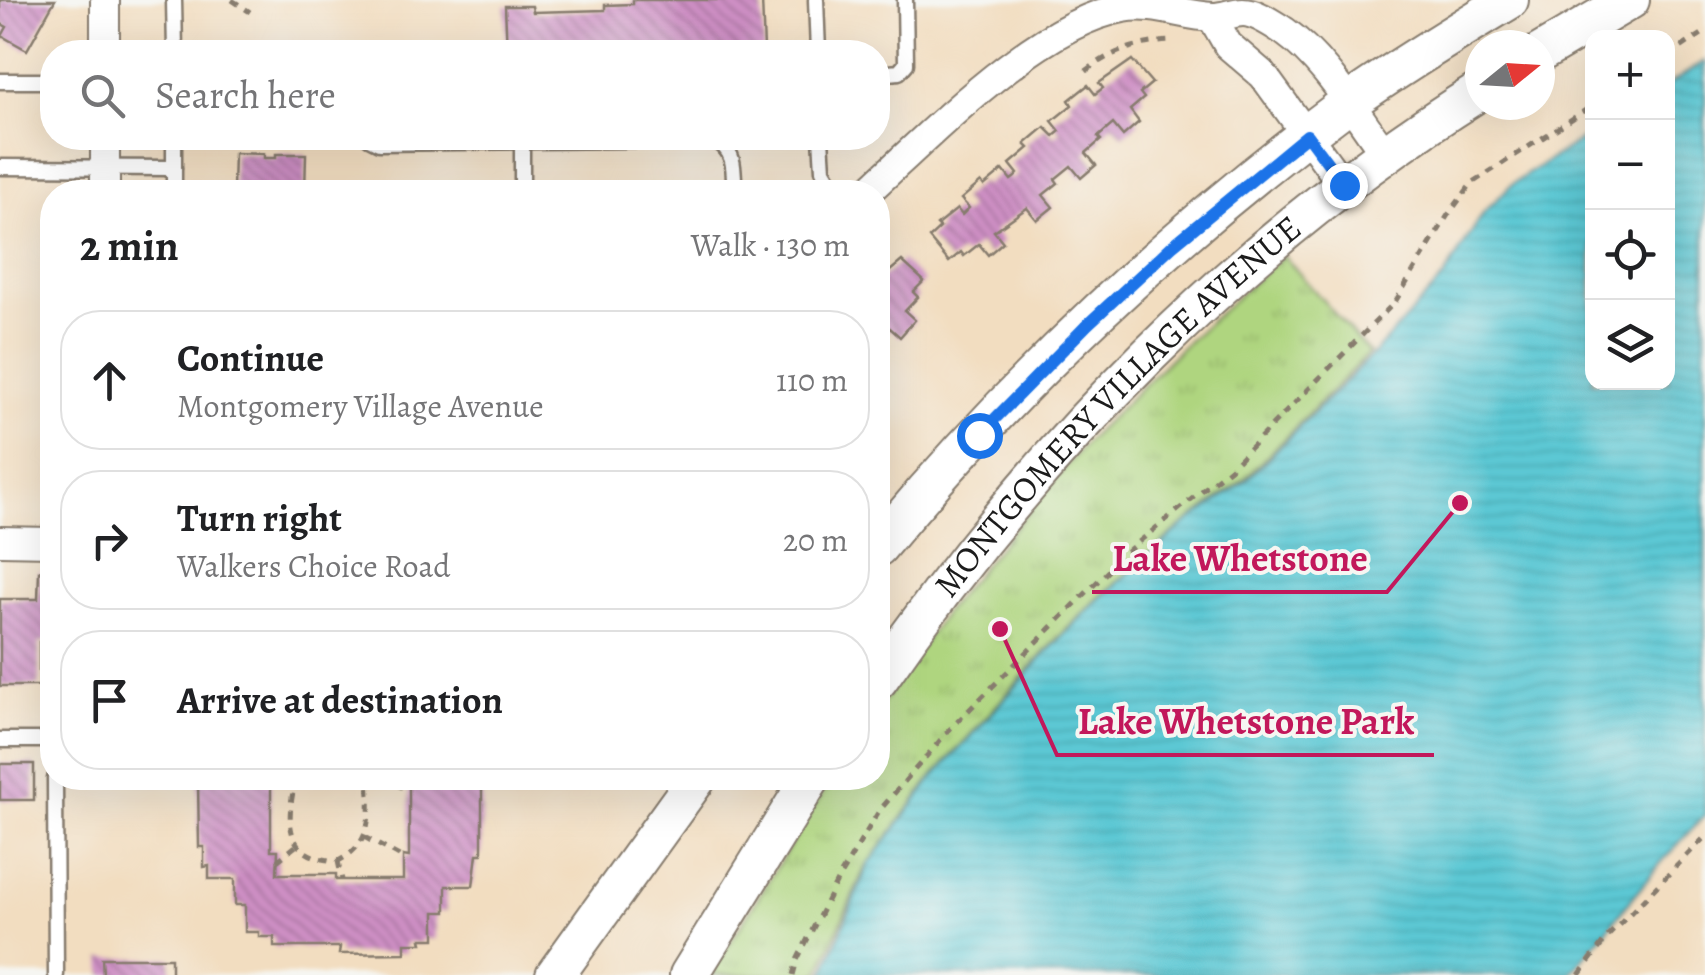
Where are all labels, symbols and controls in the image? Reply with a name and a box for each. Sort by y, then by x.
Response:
north arrow [1465,30,1555,120]
map controls [1585,30,1675,390]
button: + [1585,30,1675,120]
search box [40,40,890,150]
icon: search [75,68,130,123]
text: Search here [155,69,336,121]
button: − [1585,120,1675,210]
route end [1322,163,1368,209]
street label: MONTGOMERY VILLAGE AVENUE [922,204,1311,607]
button: locate [1585,210,1675,300]
text: 2 min [80,217,179,274]
text: Walk · 130 m [691,223,850,267]
button: layers [1585,300,1675,390]
text: Continue [177,332,324,384]
icon: ahead [82,353,137,408]
text: 110 m [776,358,848,402]
text: Montgomery Village Avenue [177,384,544,428]
route start [957,413,1003,459]
text: Turn right [177,492,342,544]
icon: right [82,513,137,568]
text: 20 m [783,518,848,562]
callout: Lake Whetstone [1092,524,1387,592]
text: Lake Whetstone [1112,532,1368,584]
text: Walkers Choice Road [177,544,451,588]
icon: arrive [82,673,137,728]
text: Arrive at destination [177,674,503,726]
callout: Lake Whetstone Park [1057,687,1434,755]
text: Lake Whetstone Park [1078,695,1415,747]

